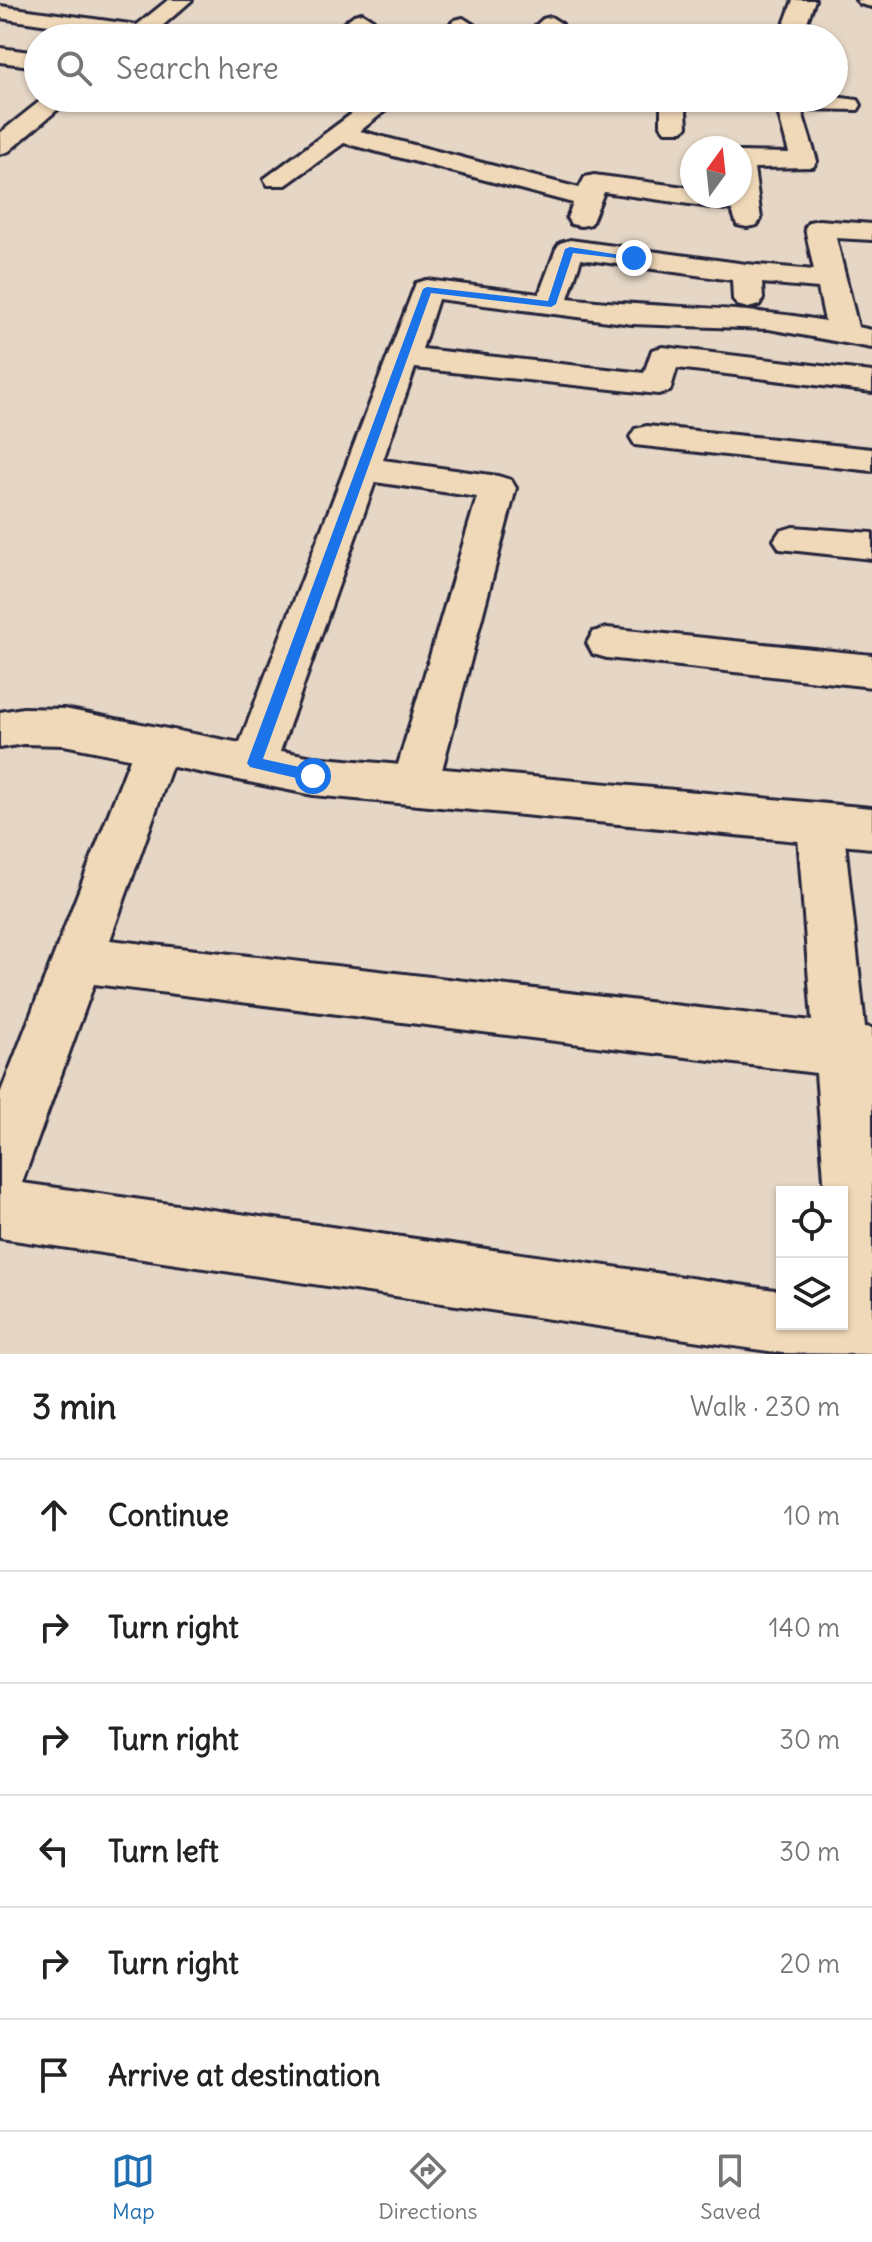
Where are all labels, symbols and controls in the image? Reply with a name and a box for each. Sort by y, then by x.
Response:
search box [24,24,848,112]
icon: search [52,46,96,90]
text: Search here [116,49,279,87]
north arrow [680,136,752,208]
route end [616,240,652,276]
route start [295,758,331,794]
map controls [776,1186,848,1330]
button: locate [776,1186,848,1258]
button: layers [776,1258,848,1330]
text: 3 min [32,1385,117,1428]
text: Walk · 230 m [690,1390,840,1423]
icon: ahead [32,1493,76,1537]
text: Continue [108,1496,229,1534]
text: 10 m [784,1499,840,1532]
icon: right [32,1605,76,1649]
text: Turn right [108,1608,239,1646]
text: 140 m [769,1611,840,1644]
icon: right [32,1717,76,1761]
text: Turn right [108,1720,239,1758]
text: 30 m [779,1723,840,1756]
icon: left [32,1829,76,1873]
text: Turn left [108,1832,219,1870]
text: 30 m [779,1835,840,1868]
icon: right [32,1941,76,1985]
text: Turn right [108,1944,239,1982]
text: 20 m [780,1947,840,1980]
icon: arrive [32,2053,76,2097]
text: Arrive at destination [108,2056,380,2094]
tab: Map [111,2149,155,2225]
tab: Directions [378,2149,478,2225]
tab: Saved [700,2149,761,2225]

